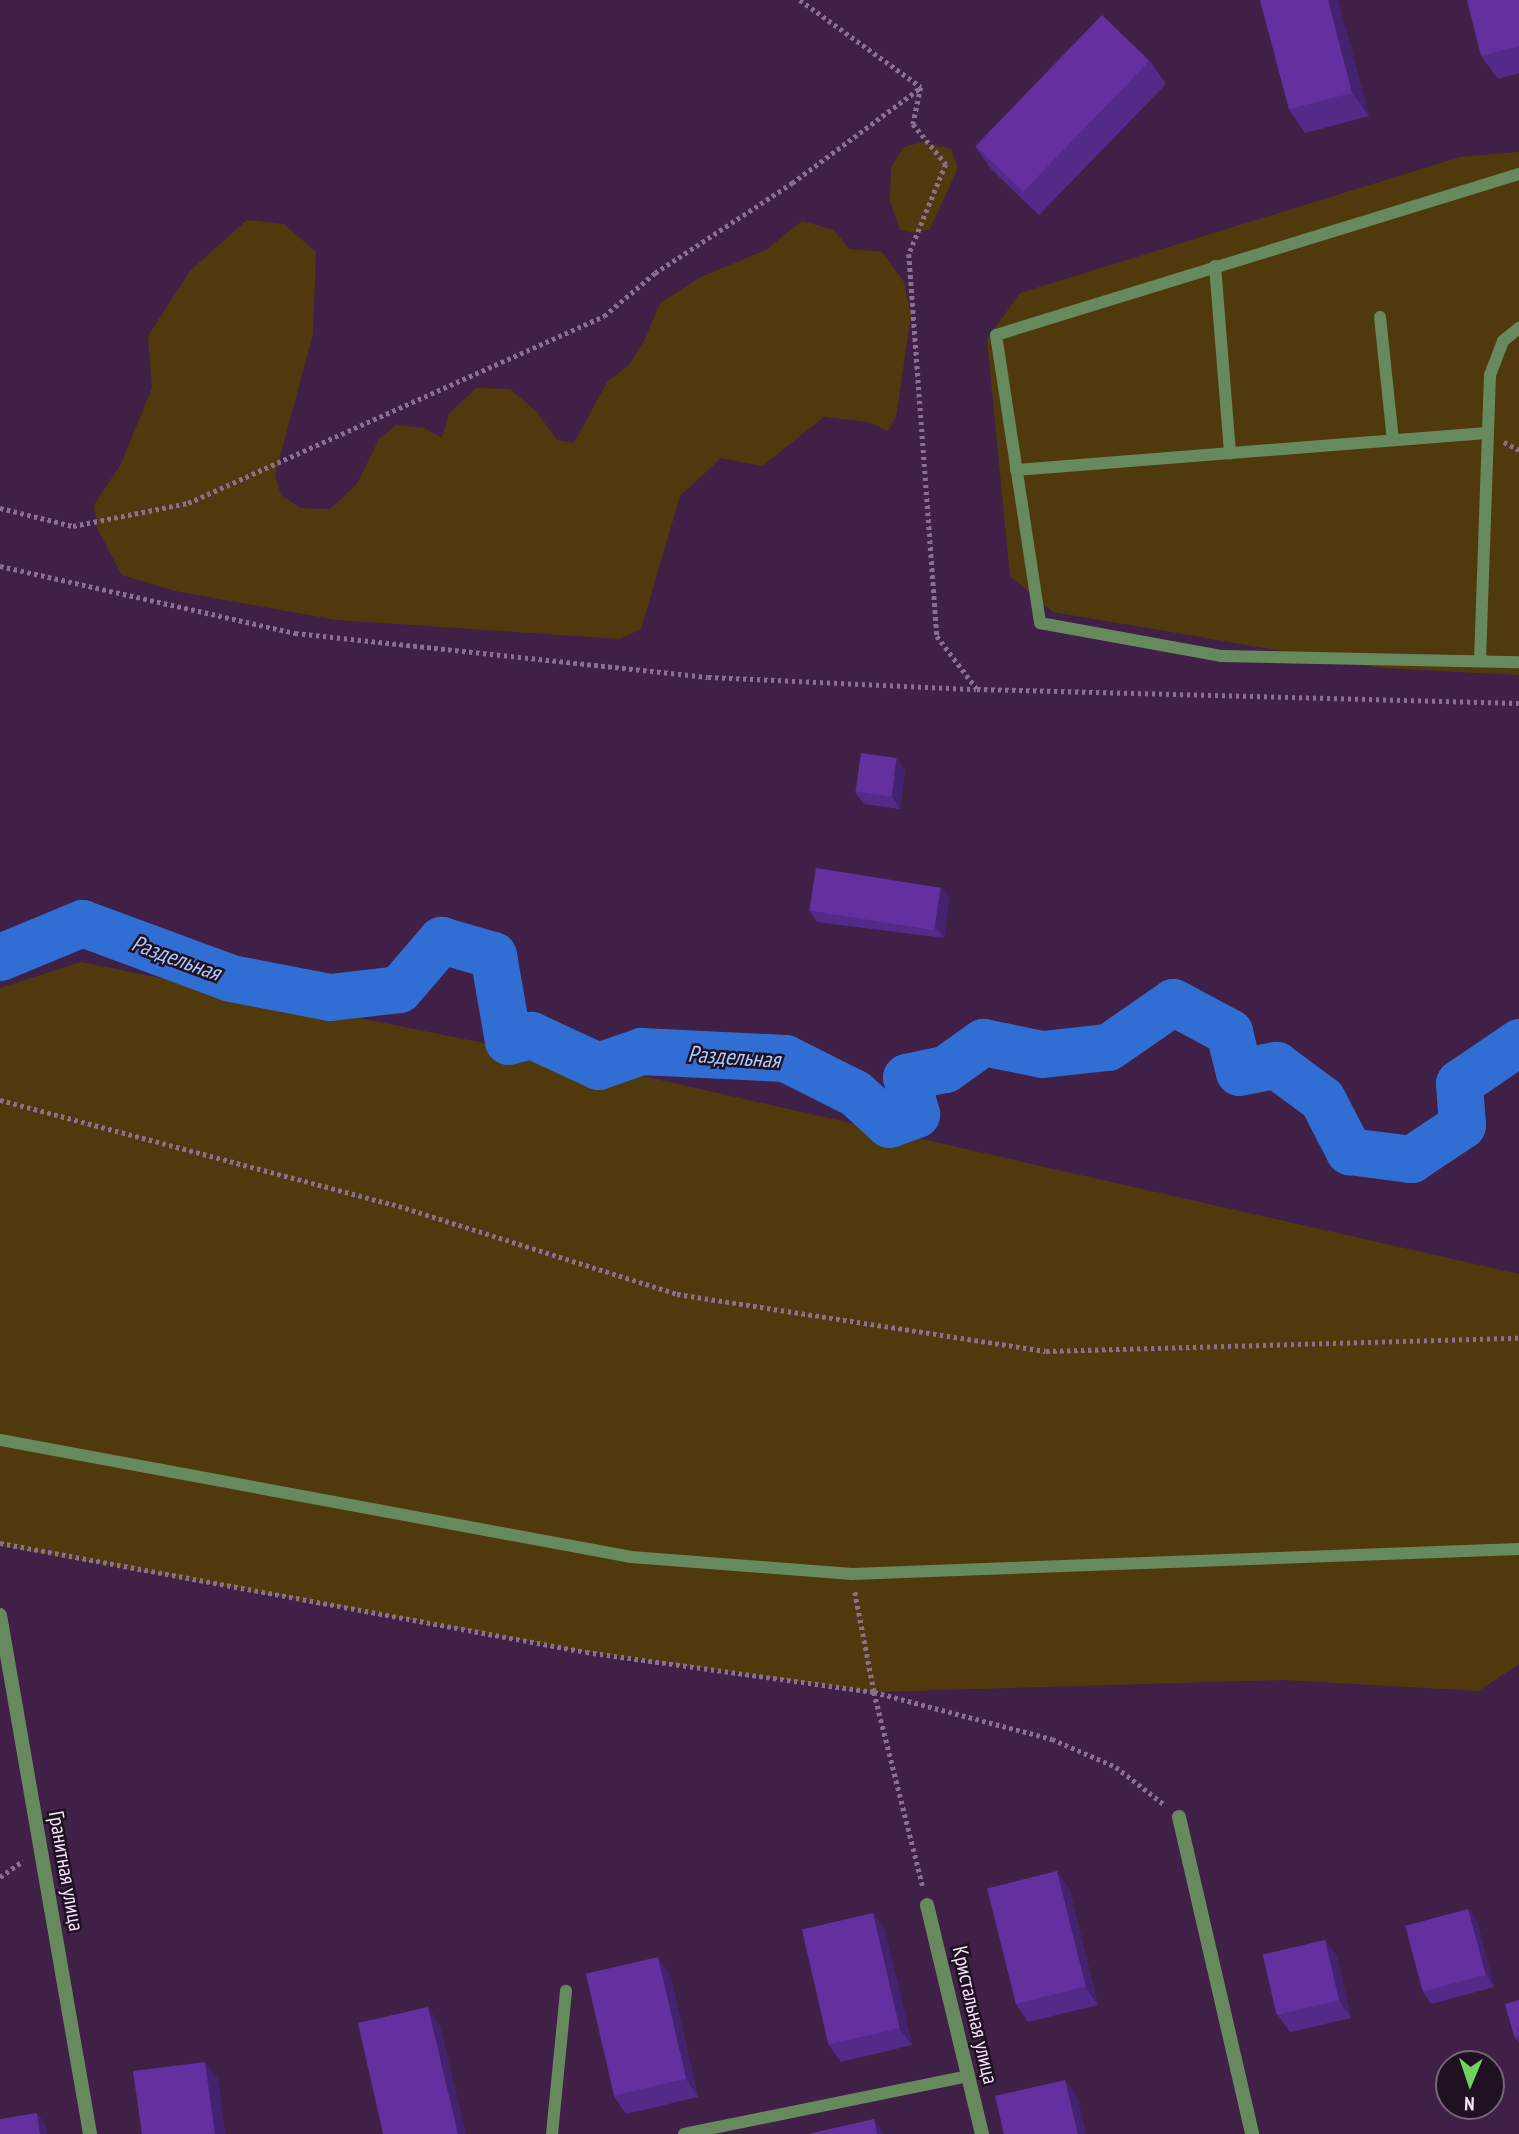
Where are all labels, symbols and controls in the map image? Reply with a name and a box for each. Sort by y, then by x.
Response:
water label: Раздельная [128,929,224,987]
water label: Раздельная [687,1040,781,1074]
street label: Гранитная улица [43,1809,89,1933]
street label: Кристальная улица [947,1944,1003,2086]
north arrow [1435,2050,1505,2120]
text: N [1464,2092,1475,2116]

